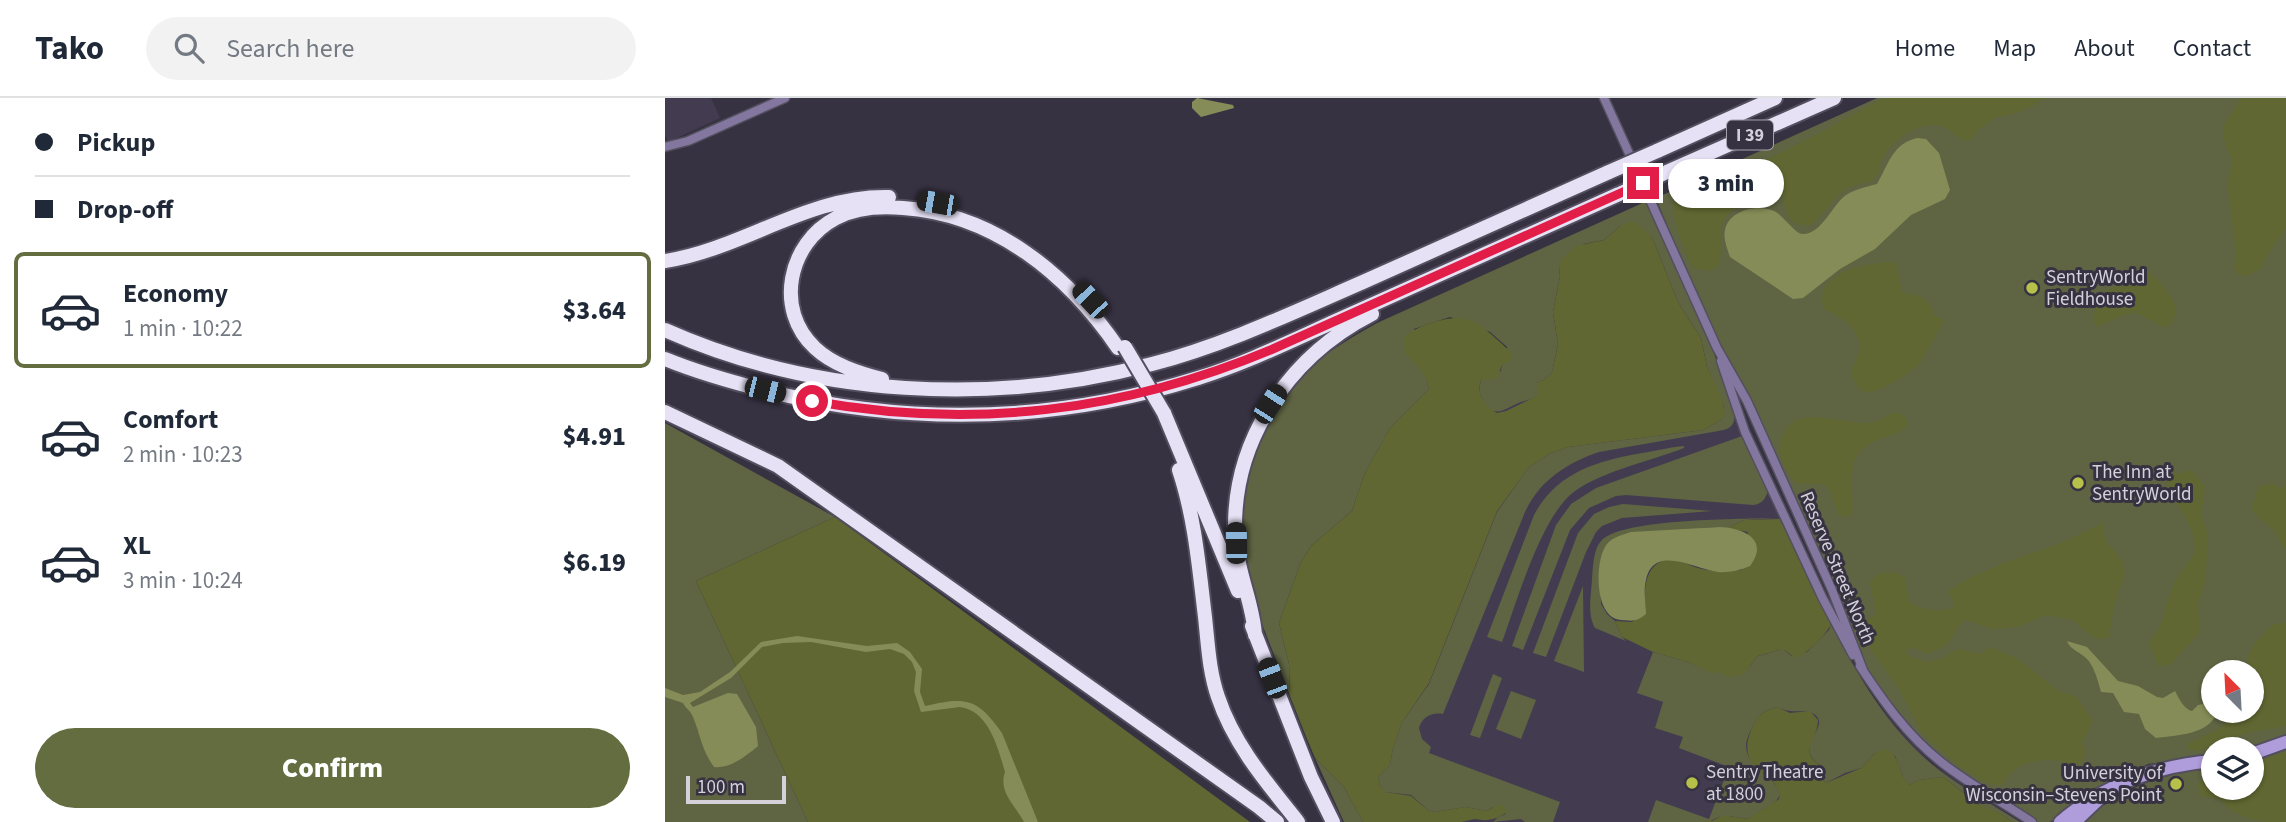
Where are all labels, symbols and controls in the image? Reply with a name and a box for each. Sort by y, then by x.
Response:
search box [146,17,636,80]
text: Tako [35,25,104,72]
icon: search [170,29,208,67]
text: Search here [226,30,354,67]
text: Home [1895,31,1955,66]
text: Map [1993,31,2036,66]
text: About [2074,31,2135,66]
text: Contact [2173,31,2251,66]
road number: I 39 [1727,120,1773,150]
text: Pickup [77,124,155,161]
callout: 3 min [1667,158,1783,208]
route end [1627,167,1659,199]
text: 3 min [1698,167,1754,200]
car [915,189,960,217]
text: Drop-off [77,191,173,228]
place label: SentryWorld Fieldhouse [2046,264,2146,313]
text: Economy [123,275,228,312]
car [1068,277,1113,323]
icon: car [39,279,102,342]
marker: SentryWorld Fieldhouse [2024,280,2040,296]
text: $3.64 [562,292,626,329]
text: 1 min · 10:22 [123,312,243,345]
car [743,375,788,405]
car [1250,381,1291,427]
route start [796,385,828,417]
text: Comfort [123,401,218,438]
icon: car [39,405,102,468]
text: $4.91 [562,418,626,455]
text: 2 min · 10:23 [123,438,243,471]
place label: The Inn at SentryWorld [2092,459,2192,508]
marker: The Inn at SentryWorld [2070,475,2086,491]
street label: Reserve Street North [1793,487,1881,649]
car [1226,522,1247,564]
text: XL [123,527,151,564]
icon: car [39,531,102,594]
text: $6.19 [562,544,626,581]
text: 3 min · 10:24 [123,564,243,597]
car [1255,655,1290,701]
north arrow [2201,660,2265,723]
map controls [2201,660,2264,800]
button: Confirm [35,728,630,808]
button: layers [2201,737,2264,800]
place label: Sentry Theatre at 1800 [1706,759,1823,808]
place label: University of Wisconsin–Stevens Point [1966,760,2163,809]
scale bar [686,773,786,805]
text: 100 m [697,774,745,801]
marker: Sentry Theatre at 1800 [1684,775,1700,791]
marker: University of Wisconsin–Stevens Point [2168,776,2184,792]

